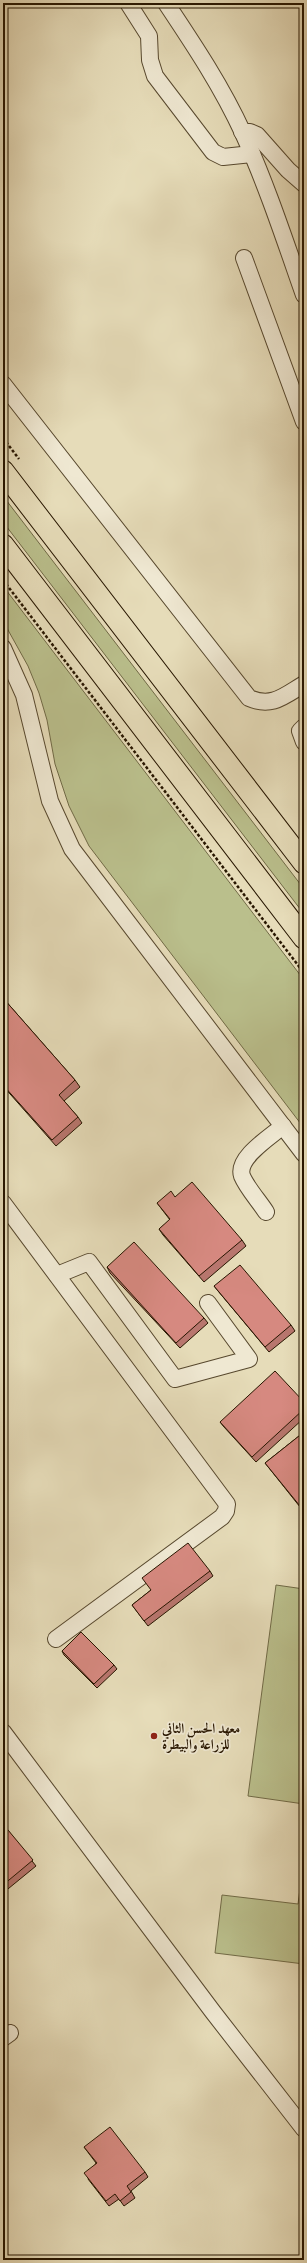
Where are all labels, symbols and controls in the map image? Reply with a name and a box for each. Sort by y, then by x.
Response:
place label: معهد الحسن الثاني للزراعة والبيطرة [161,1719,240,1754]
marker: معهد الحسن الثاني للزراعة والبيطرة [149,1731,159,1741]

